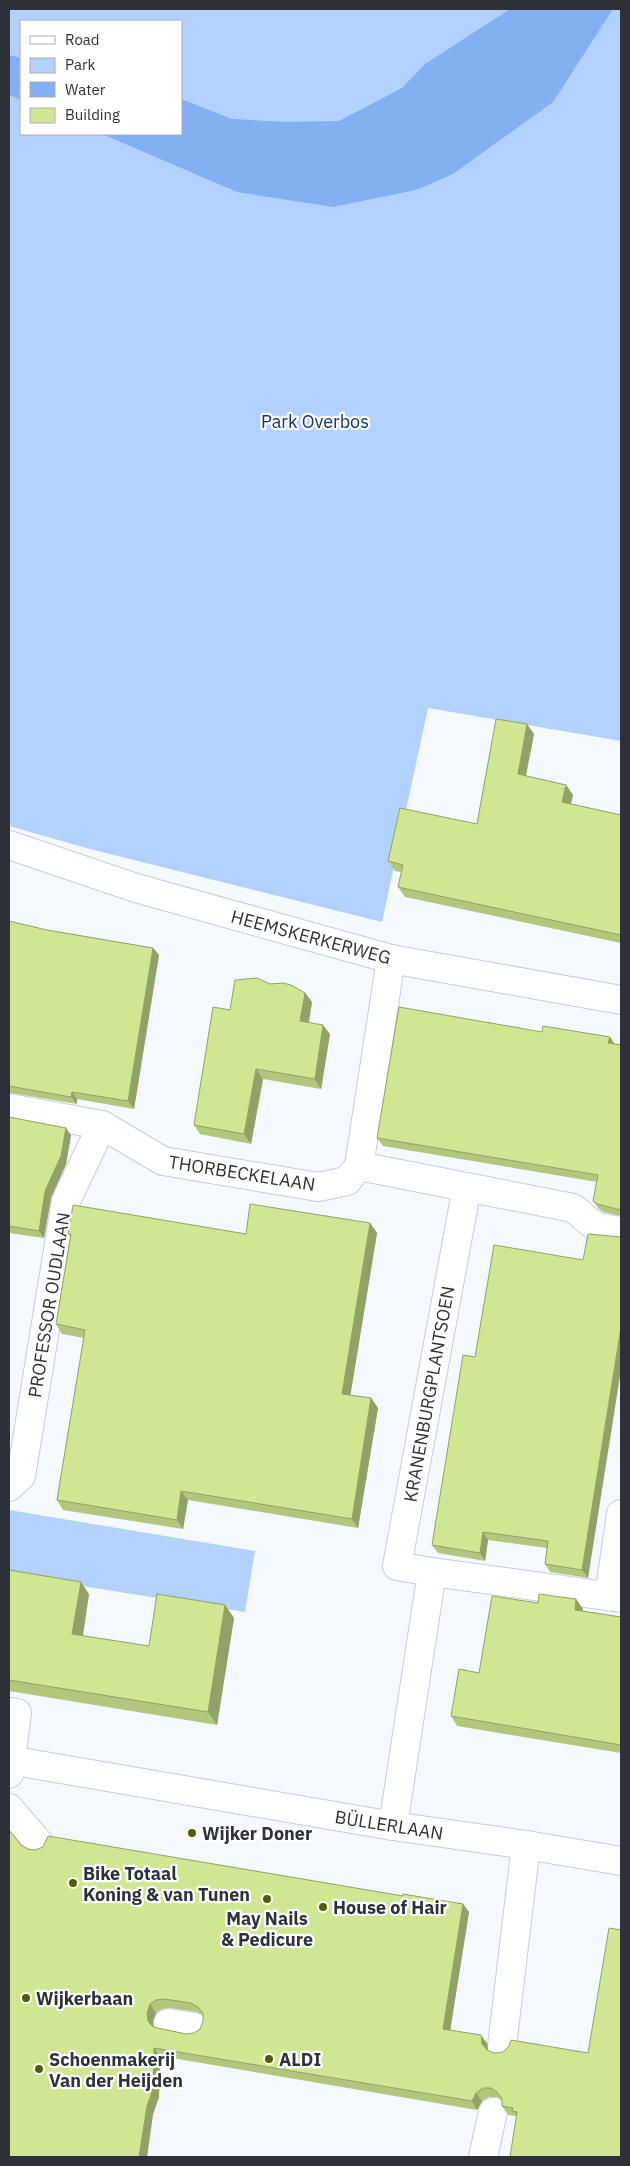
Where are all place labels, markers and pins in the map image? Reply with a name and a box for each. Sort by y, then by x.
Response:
place label: Wijker Doner [202,1822,312,1845]
marker: Wijker Doner [186,1827,198,1839]
place label: Bike Totaal Koning & van Tunen [83,1862,250,1906]
marker: Bike Totaal Koning & van Tunen [67,1877,79,1889]
marker: May Nails & Pedicure [261,1893,273,1905]
place label: House of Hair [333,1896,447,1919]
marker: House of Hair [317,1901,329,1913]
place label: May Nails & Pedicure [221,1907,313,1951]
place label: Wijkerbaan [36,1987,133,2010]
marker: Wijkerbaan [20,1992,32,2004]
place label: Schoenmakerij Van der Heijden [49,2048,183,2092]
place label: ALDI [279,2048,321,2071]
marker: ALDI [263,2053,275,2065]
marker: Schoenmakerij Van der Heijden [33,2063,45,2075]

